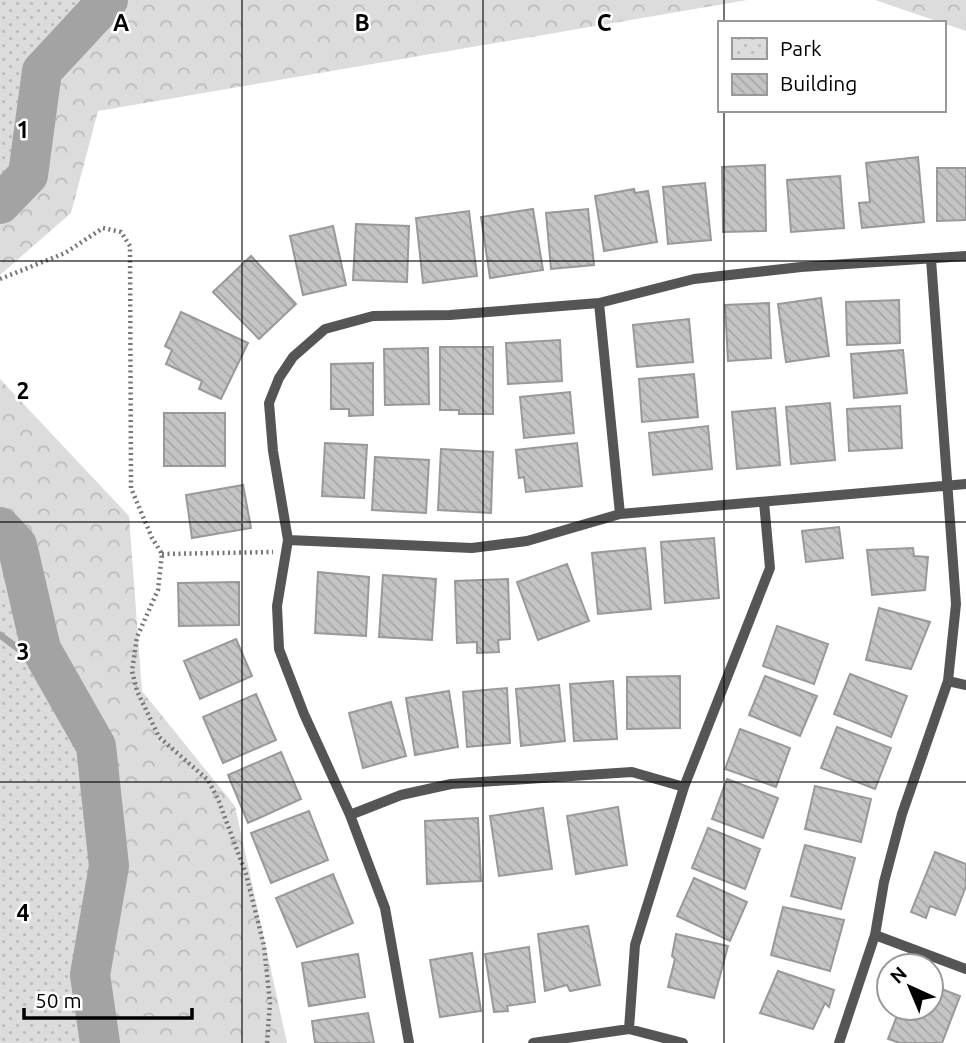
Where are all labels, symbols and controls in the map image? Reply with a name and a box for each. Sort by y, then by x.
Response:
text: A [113,10,129,35]
text: B [354,10,370,35]
text: C [597,10,612,35]
legend [718,21,945,112]
text: Park [780,36,822,60]
text: Building [780,71,857,95]
text: 1 [17,117,29,142]
text: 2 [17,378,29,403]
text: 3 [17,639,29,664]
text: 4 [17,900,30,925]
north arrow [875,952,945,1022]
text: N [885,962,911,988]
scale bar [24,976,192,1020]
text: 50 m [35,988,82,1012]

